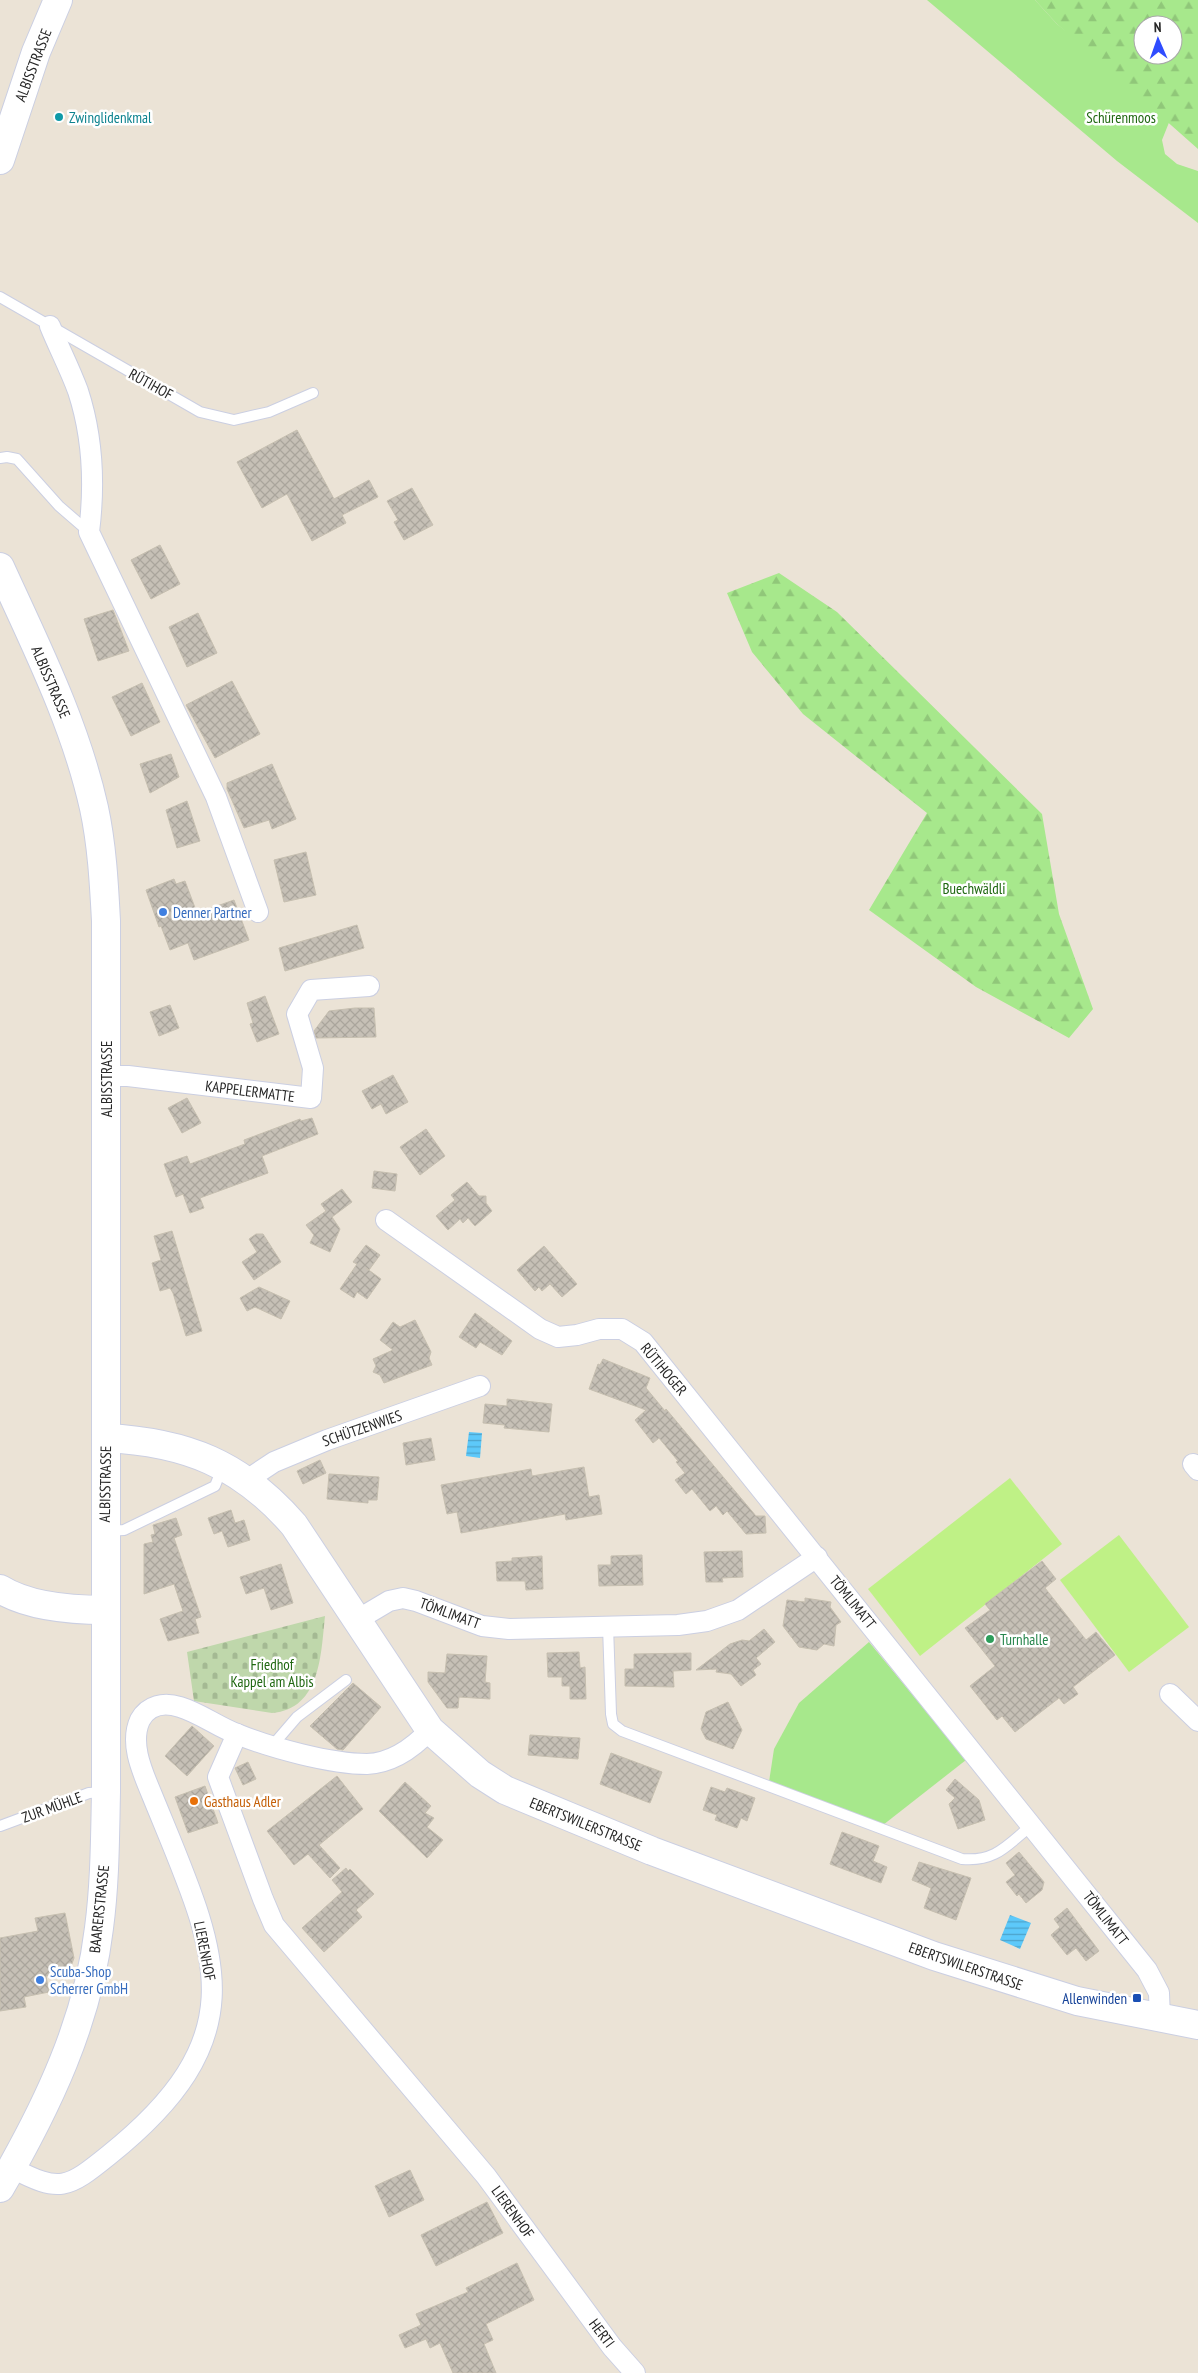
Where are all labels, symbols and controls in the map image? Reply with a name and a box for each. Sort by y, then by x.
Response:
north arrow [1133,15,1183,65]
text: N [1153,18,1162,36]
street label: ALBISSTRASSE [10,26,56,104]
place label: Zwinglidenkmal [69,108,152,127]
park label: Schürenmoos [1086,108,1156,127]
marker: Zwinglidenkmal [53,111,65,123]
street label: RÜTIHOF [126,364,176,404]
street label: ALBISSTRASSE [27,643,75,721]
park label: Buechwäldli [942,879,1006,898]
place label: Denner Partner [173,903,252,922]
marker: Denner Partner [157,906,169,918]
street label: ALBISSTRASSE [97,1041,116,1117]
street label: KAPPELERMATTE [204,1076,296,1106]
street label: RÜTIHOGER [637,1339,691,1399]
street label: SCHÜTZENWIES [320,1406,404,1450]
street label: ALBISSTRASSE [95,1446,115,1522]
street label: TÖMLIMATT [826,1571,880,1633]
street label: TÖMLIMATT [417,1593,483,1633]
place label: Turnhalle [1000,1630,1048,1649]
marker: Turnhalle [984,1633,996,1645]
park label: Friedhof Kappel am Albis [231,1655,313,1691]
street label: ZUR MÜHLE [19,1787,85,1827]
place label: Gasthaus Adler [204,1792,282,1811]
street label: EBERTSWILERSTRASSE [527,1793,645,1855]
marker: Gasthaus Adler [188,1795,200,1807]
street label: BAARERSTRASSE [85,1864,113,1954]
street label: TÖMLIMATT [1079,1887,1133,1949]
street label: LIERENHOF [190,1920,220,1982]
street label: EBERTSWILERSTRASSE [906,1938,1026,1994]
place label: Scuba-Shop Scherrer GmbH [50,1962,128,1998]
marker: Scuba-Shop Scherrer GmbH [34,1974,46,1986]
place label: Allenwinden [1062,1989,1127,2008]
marker: Allenwinden [1131,1992,1143,2004]
street label: LIERENHOF [488,2182,538,2242]
street label: HERTI [585,2315,619,2351]

